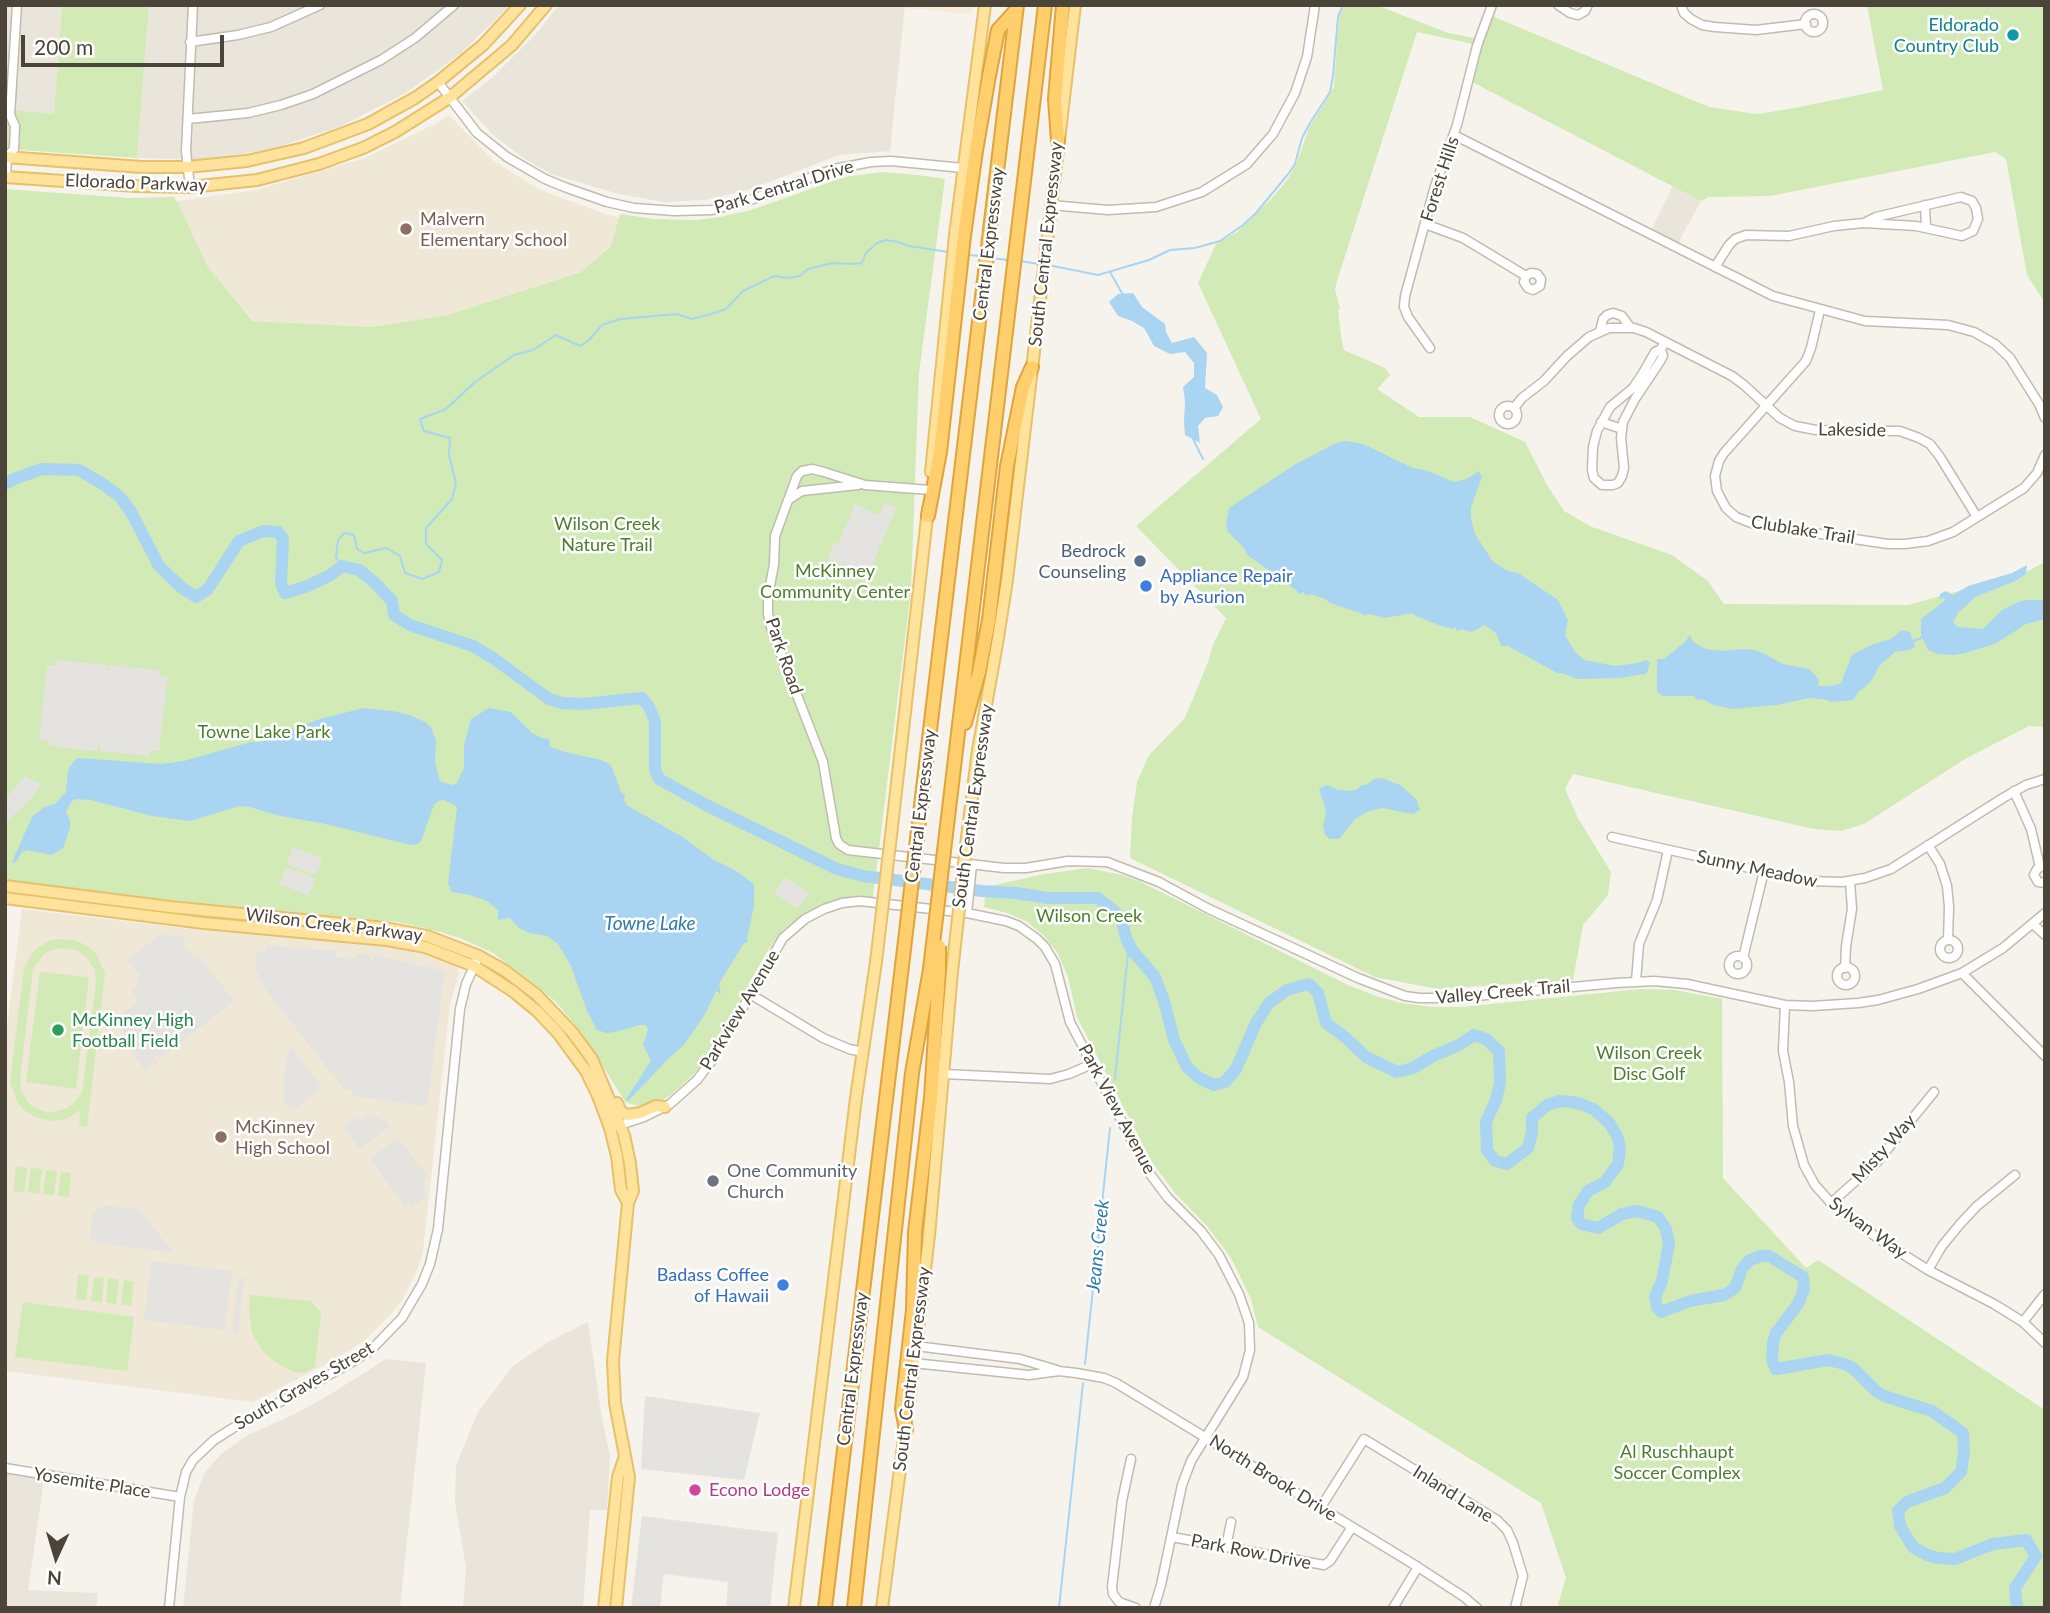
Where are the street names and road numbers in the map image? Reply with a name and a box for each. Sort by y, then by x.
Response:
street label: Forest Hills [1416,134,1464,224]
street label: South Central Expressway [1025,141,1067,347]
street label: Park Central Drive [712,156,856,218]
street label: Central Expressway [969,166,1009,322]
street label: Eldorado Parkway [65,170,207,196]
street label: Lakeside [1818,419,1886,441]
street label: Clublake Trail [1750,511,1856,549]
street label: Park Road [761,615,807,697]
street label: South Central Expressway [948,703,998,909]
street label: Central Expressway [901,728,941,884]
street label: Sunny Meadow [1695,846,1819,892]
street label: Wilson Creek Parkway [244,903,424,947]
street label: Parkview Avenue [696,946,784,1074]
street label: Valley Creek Trail [1435,975,1571,1009]
street label: Park View Avenue [1074,1040,1160,1178]
street label: Misty Way [1848,1110,1920,1188]
street label: Sylvan Way [1825,1192,1911,1264]
street label: South Central Expressway [889,1266,935,1472]
street label: Central Expressway [833,1291,873,1447]
street label: South Graves Street [230,1337,378,1435]
street label: North Brook Drive [1205,1430,1341,1526]
street label: Inland Lane [1409,1461,1497,1527]
street label: Yosemite Place [32,1463,152,1503]
street label: Park Row Drive [1189,1530,1313,1574]

